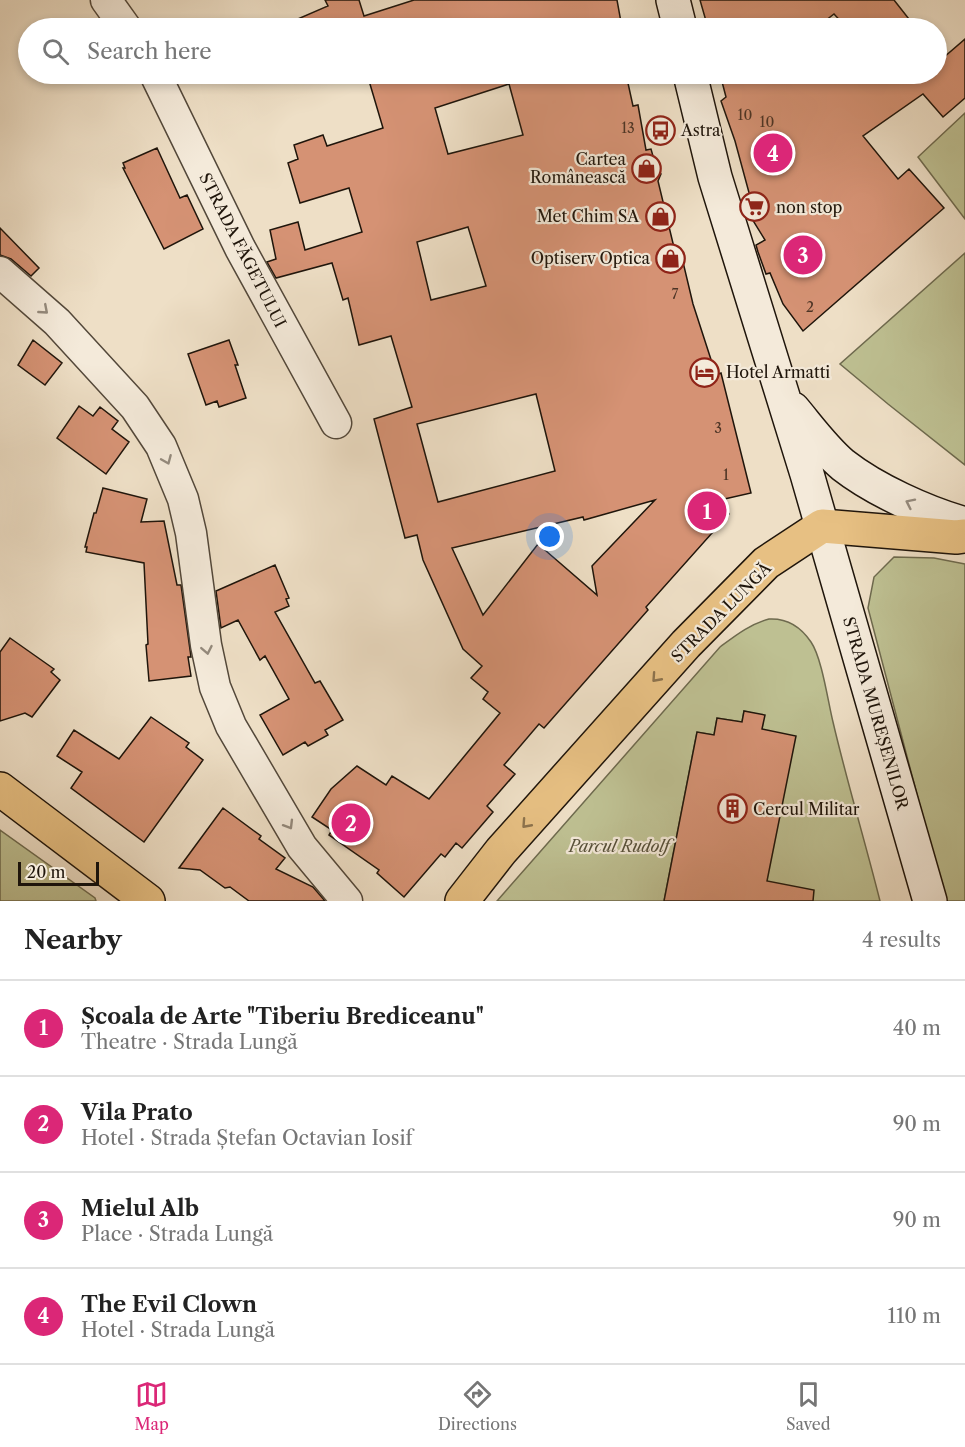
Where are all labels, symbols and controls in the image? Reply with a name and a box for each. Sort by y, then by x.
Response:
search box [18,18,947,84]
icon: search [39,35,72,68]
text: Search here [87,38,212,65]
house number: 10 [738,106,752,124]
house number: 10 [760,113,774,131]
bus stop icon: Astra [644,114,676,146]
house number: 13 [621,119,635,137]
place label: Astra [680,120,721,140]
pin: 4 [754,130,792,176]
place label: Cartea Românească [530,149,627,187]
shop icon: Cartea Românească [631,152,663,184]
street label: STRADA FĂGETULUI [195,169,291,331]
supermarket icon: non stop [739,191,771,223]
place label: non stop [776,197,842,217]
shop icon: Met Chim SA [644,200,676,232]
place label: Met Chim SA [537,206,640,226]
pin: 3 [784,232,822,278]
shop icon: Optiserv Optica [655,242,687,274]
place label: Optiserv Optica [531,248,651,268]
house number: 7 [672,285,679,303]
house number: 2 [806,298,814,316]
one-way arrow [37,303,48,314]
hotel icon: Hotel Armatti [689,356,721,388]
place label: Hotel Armatti [726,362,830,382]
house number: 3 [714,419,722,437]
one-way arrow [160,454,172,465]
house number: 1 [723,466,729,484]
pin: 1 [688,488,726,534]
one-way arrow [906,499,917,511]
your location [535,522,564,551]
street label: STRADA LUNGĂ [667,557,776,666]
street label: STRADA MUREȘENILOR [839,614,913,813]
one-way arrow [200,645,213,655]
one-way arrow [652,671,663,682]
building icon: Cercul Militar [716,793,748,825]
place label: Cercul Militar [753,799,860,819]
pin: 2 [332,800,370,846]
one-way arrow [522,817,533,828]
one-way arrow [282,819,294,829]
park label: Parcul Rudolf [567,836,675,856]
scale bar [18,859,99,886]
text: 20 m [27,862,66,882]
text: Nearby [24,924,122,956]
text: 4 results [862,928,941,952]
text: Școala de Arte "Tiberiu Brediceanu" [81,1003,484,1030]
text: 1 [39,1016,48,1040]
text: 40 m [893,1016,941,1040]
text: Theatre · Strada Lungă [81,1030,298,1054]
text: Vila Prato [81,1099,193,1126]
text: 2 [38,1112,49,1136]
text: 90 m [893,1112,941,1136]
text: Hotel · Strada Ștefan Octavian Iosif [81,1126,413,1150]
text: Mielul Alb [81,1195,199,1222]
text: 3 [38,1208,49,1232]
text: 90 m [893,1208,941,1232]
text: Place · Strada Lungă [81,1222,273,1246]
text: The Evil Clown [81,1291,257,1318]
text: 4 [38,1304,49,1328]
text: 110 m [888,1304,941,1328]
text: Hotel · Strada Lungă [81,1318,275,1342]
tab: Map [135,1378,169,1434]
tab: Directions [438,1378,517,1434]
tab: Saved [786,1378,830,1434]

